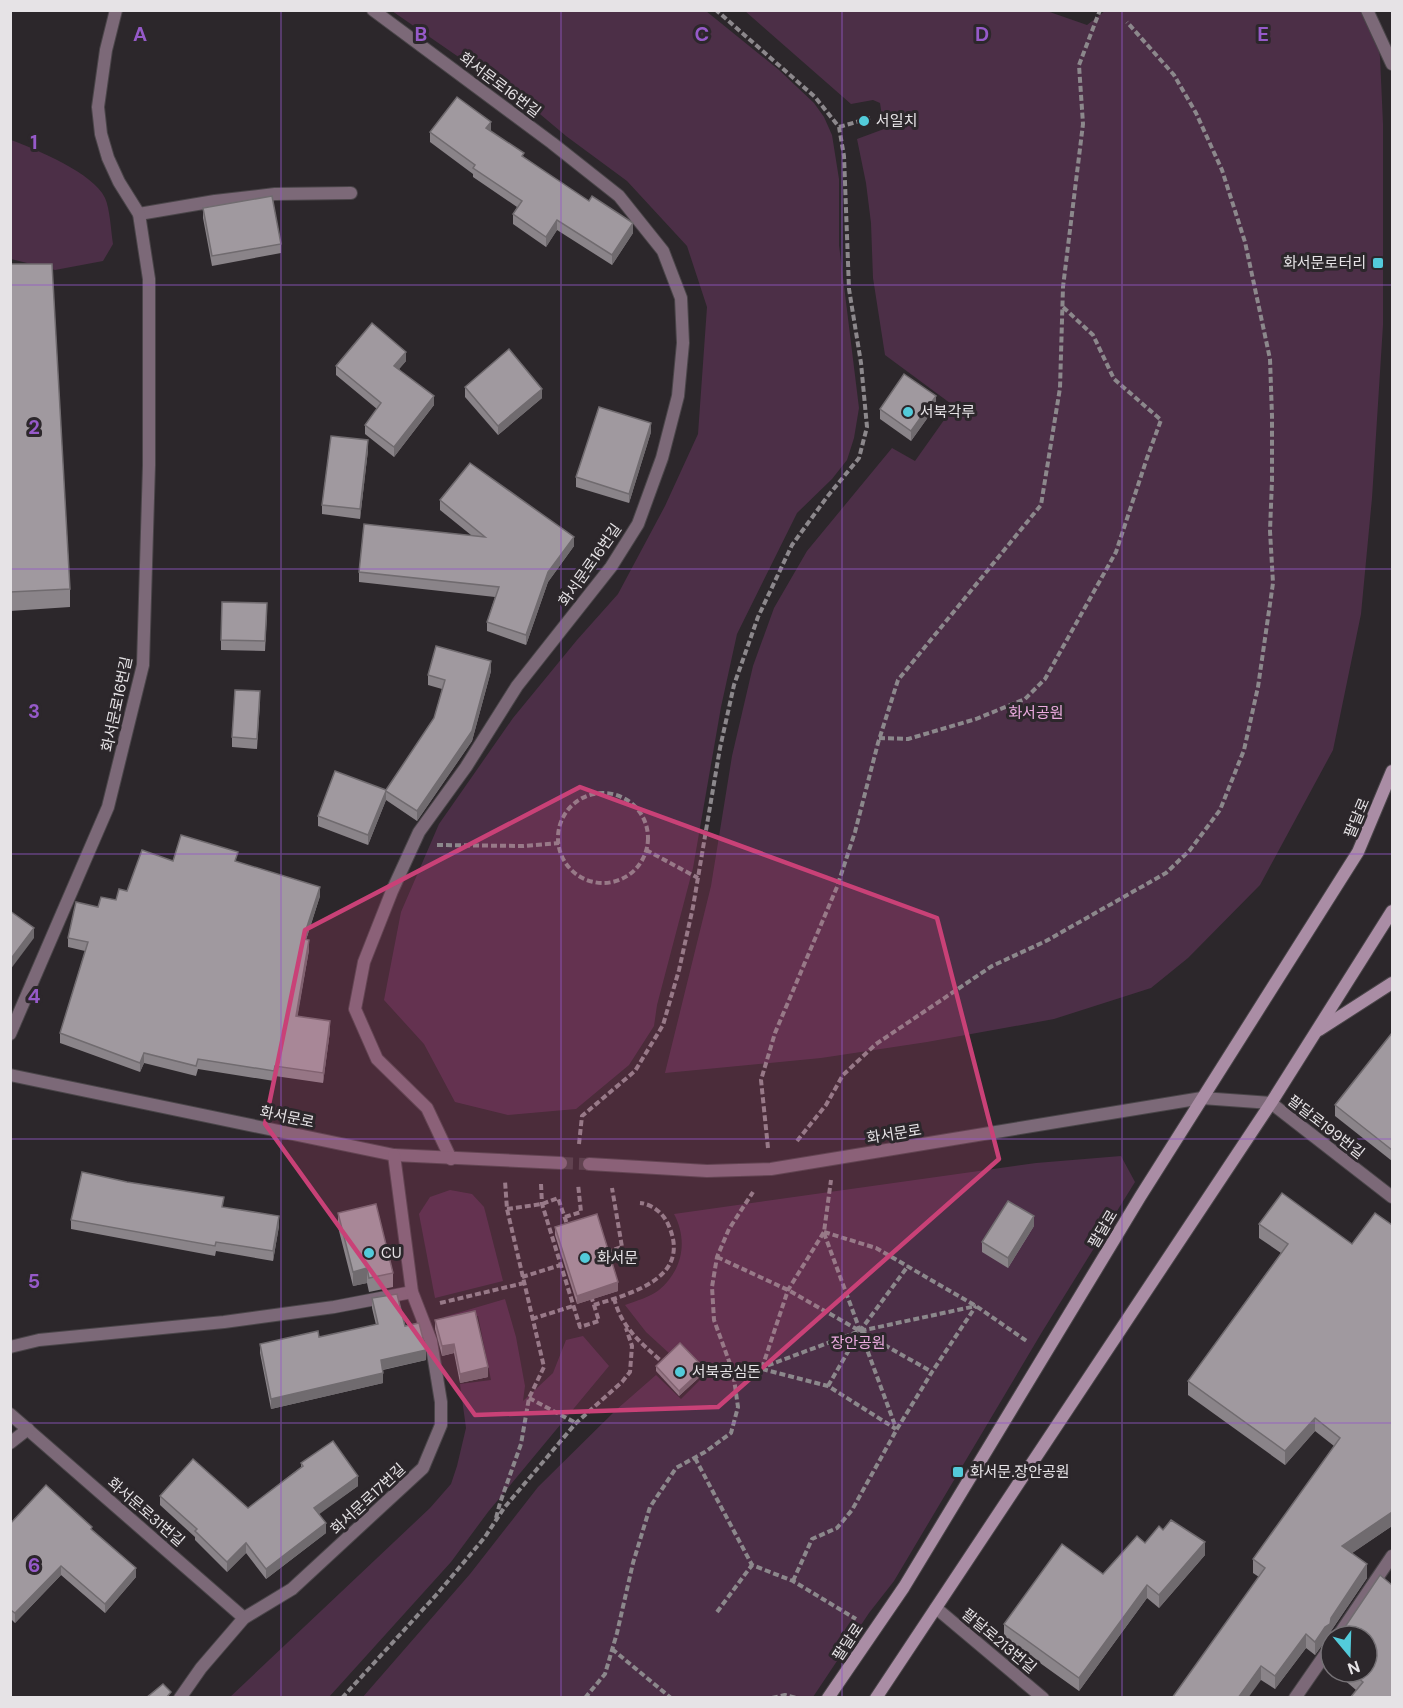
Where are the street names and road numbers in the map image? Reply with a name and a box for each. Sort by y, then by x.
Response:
street label: 화서문로16번길 [455,48,545,122]
street label: 화서문로16번길 [554,520,626,610]
street label: 화서문로16번길 [97,655,137,753]
street label: 팔달로 [1340,795,1374,841]
street label: 팔달로199번길 [1283,1091,1369,1163]
street label: 화서문로 [258,1101,316,1133]
street label: 화서문로 [865,1120,923,1148]
street label: 팔달로 [1084,1206,1122,1252]
street label: 화서문로17번길 [326,1459,410,1539]
street label: 화서문로31번길 [103,1473,189,1551]
street label: 팔달로213번길 [958,1604,1040,1678]
street label: 팔달로 [828,1619,868,1665]

